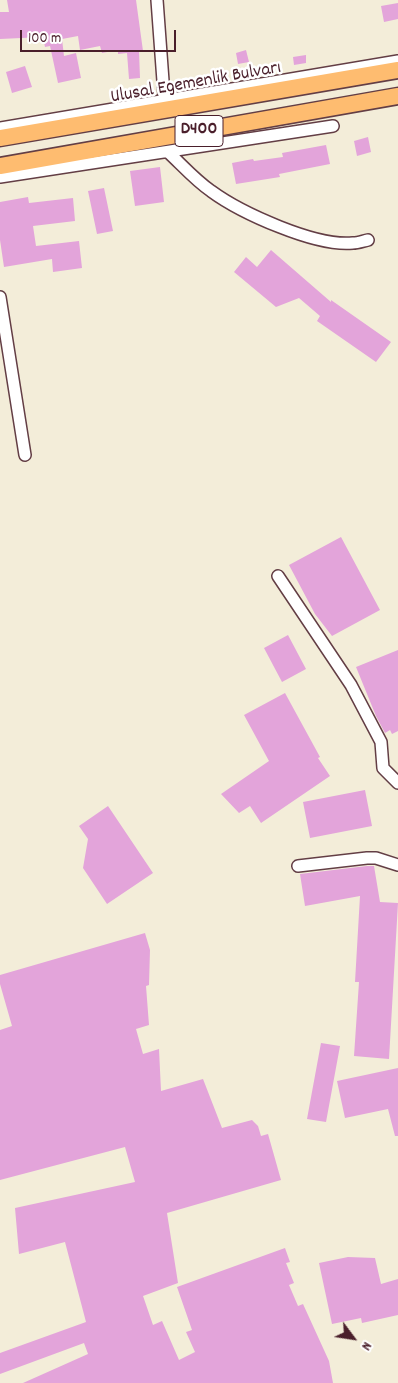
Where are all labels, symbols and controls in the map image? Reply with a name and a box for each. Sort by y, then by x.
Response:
scale bar [22,20,179,52]
text: 100 m [28,28,61,50]
street label: Ulusal Egemenlik Bulvarı [109,58,283,110]
road number: D400 [175,115,223,146]
north arrow [328,1313,378,1363]
text: N [356,1338,376,1354]

